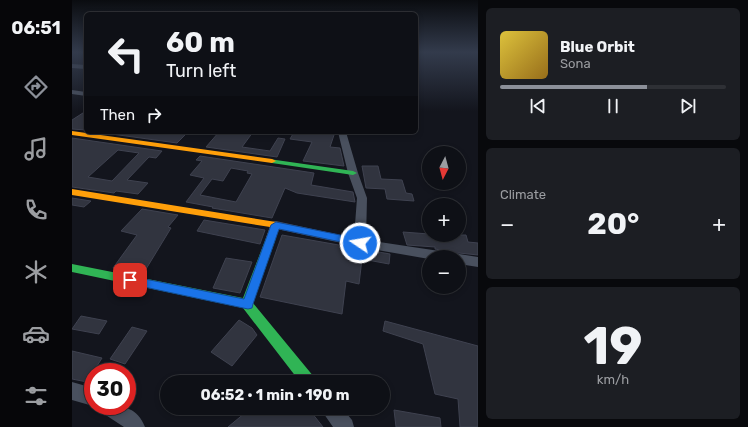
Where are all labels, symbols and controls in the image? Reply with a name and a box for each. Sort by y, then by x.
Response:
text: 06:51 [11,17,61,39]
text: 60 m [166,26,235,59]
icon: left [100,28,152,80]
text: Blue Orbit [560,38,635,56]
text: Sona [560,56,591,71]
text: Turn left [166,60,236,82]
icon: directions [22,73,50,101]
icon: previous [527,95,549,117]
icon: pause [602,95,624,117]
icon: next [677,95,699,117]
icon: right [143,104,165,126]
text: Then [100,106,135,124]
icon: music [22,135,50,163]
north arrow [422,146,466,190]
map controls [422,146,466,294]
text: Climate [500,187,546,202]
icon: phone [22,196,50,224]
button: + [422,198,466,242]
text: 20° [587,206,639,242]
text: − [500,211,514,238]
text: + [712,211,726,238]
position arrow [339,222,381,264]
button: − [422,250,466,294]
icon: climate [22,258,50,286]
pin [113,263,147,297]
icon: arrive [119,269,141,291]
text: 19 [583,315,643,377]
icon: car [22,320,50,348]
speed limit sign: 30 [84,363,136,415]
text: km/h [597,372,629,387]
icon: filters [22,382,50,410]
text: 06:52 · 1 min · 190 m [201,386,350,404]

